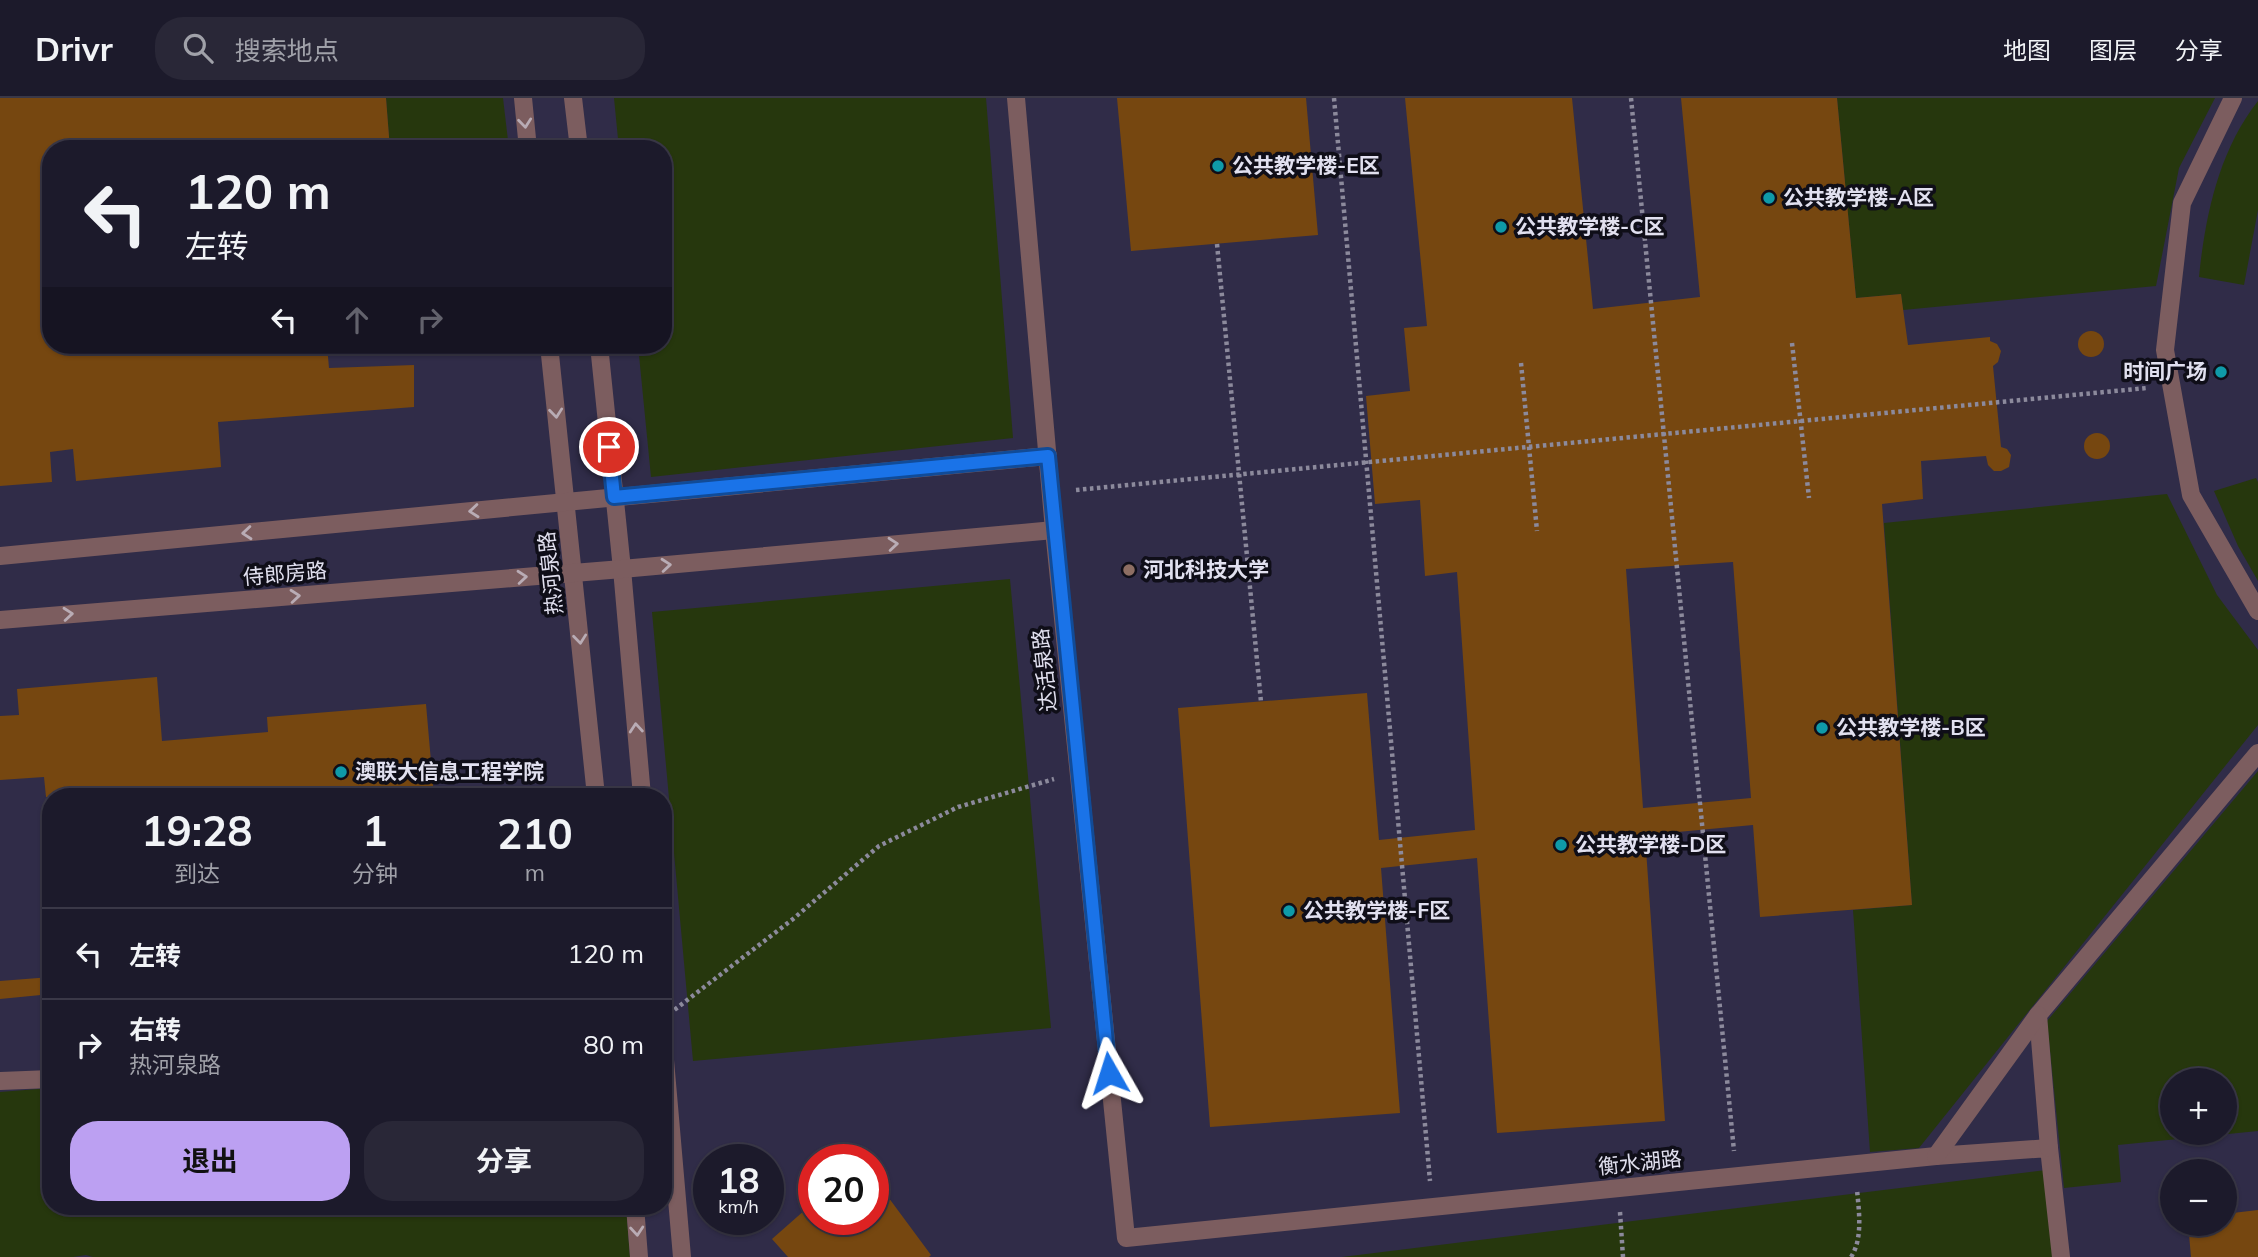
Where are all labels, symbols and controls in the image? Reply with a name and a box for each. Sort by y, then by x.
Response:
search box [155,17,645,80]
text: Drivr [35,28,113,69]
icon: search [179,29,217,67]
text: 搜索地点 [235,34,339,67]
text: 地图 [2003,35,2051,65]
text: 图层 [2089,35,2137,65]
text: 分享 [2175,35,2223,65]
one-way arrow [518,118,533,129]
place label: 公共教学楼-E区 [1232,152,1380,178]
marker: 公共教学楼-E区 [1210,158,1226,174]
text: 120 m [185,160,331,221]
icon: left [70,168,161,259]
place label: 公共教学楼-A区 [1783,184,1934,210]
marker: 公共教学楼-A区 [1761,190,1777,206]
place label: 公共教学楼-C区 [1515,213,1665,239]
marker: 公共教学楼-C区 [1493,219,1509,235]
text: 左转 [185,226,249,266]
icon: left [265,301,303,339]
icon: ahead [338,301,376,339]
icon: right [411,301,449,339]
place label: 时间广场 [2123,358,2207,384]
marker: 时间广场 [2213,364,2229,380]
one-way arrow [549,407,564,418]
pin [579,417,639,477]
icon: arrive [590,428,628,466]
one-way arrow [468,503,479,518]
one-way arrow [242,525,253,540]
street label: 热河泉路 [533,530,567,616]
one-way arrow [887,537,899,552]
street label: 侍郎房路 [242,556,328,590]
place label: 河北科技大学 [1143,556,1269,582]
one-way arrow [661,558,672,573]
marker: 河北科技大学 [1121,562,1137,578]
one-way arrow [516,570,527,585]
one-way arrow [290,589,301,604]
one-way arrow [63,607,74,622]
street label: 达活泉路 [1027,627,1061,713]
one-way arrow [573,633,588,645]
place label: 公共教学楼-B区 [1836,714,1986,740]
marker: 公共教学楼-B区 [1814,720,1830,736]
one-way arrow [629,722,644,733]
place label: 澳联大信息工程学院 [355,758,544,784]
marker: 澳联大信息工程学院 [333,764,349,780]
text: 19:28 [141,804,253,857]
text: 1 [362,804,387,857]
text: 210 [497,807,573,860]
place label: 公共教学楼-D区 [1575,831,1726,857]
marker: 公共教学楼-D区 [1553,837,1569,853]
text: m [525,858,545,887]
text: 到达 [174,859,220,888]
text: 分钟 [352,859,398,888]
place label: 公共教学楼-F区 [1303,897,1450,923]
marker: 公共教学楼-F区 [1281,903,1297,919]
icon: left [70,935,108,973]
text: 120 m [568,937,644,970]
text: 左转 [129,939,181,972]
text: 右转 [129,1013,181,1046]
icon: right [70,1026,108,1064]
text: 80 m [583,1028,644,1061]
position arrow [1072,1036,1146,1110]
text: 热河泉路 [129,1050,221,1079]
map controls [2160,1068,2237,1236]
button: + [2160,1068,2237,1145]
button: 退出 [70,1121,350,1201]
button: 分享 [364,1121,644,1201]
speed limit sign: 20 [798,1144,889,1235]
street label: 衡水湖路 [1597,1145,1683,1179]
text: 18 [717,1158,760,1202]
button: − [2160,1159,2237,1236]
text: km/h [718,1195,759,1218]
one-way arrow [629,1226,644,1237]

